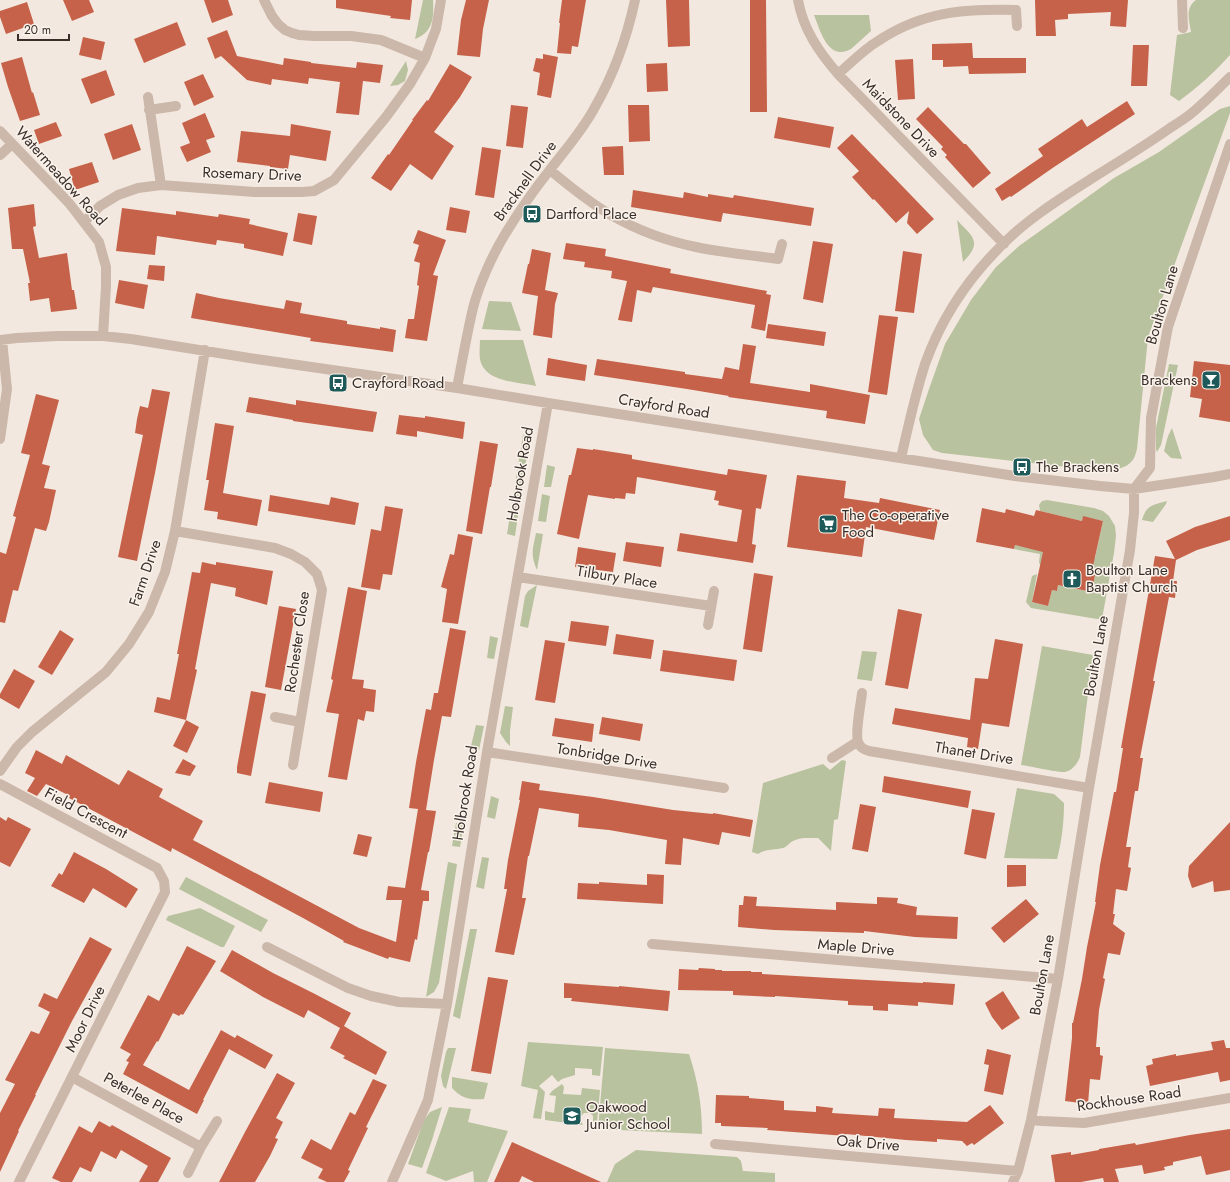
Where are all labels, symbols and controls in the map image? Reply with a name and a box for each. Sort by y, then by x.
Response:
scale bar [18,16,69,42]
text: 20 m [24,21,51,39]
street label: Maidstone Drive [857,73,945,163]
street label: Watermeadow Road [10,121,112,231]
street label: Bracknell Drive [488,136,562,226]
street label: Rosemary Drive [202,161,302,187]
bus stop icon: Dartford Place [521,203,543,225]
place label: Dartford Place [546,203,637,225]
street label: Boulton Lane [1140,262,1184,347]
place label: Brackens [1141,369,1197,391]
bar icon: Brackens [1200,369,1222,391]
bus stop icon: Crayford Road [327,372,349,394]
place label: Crayford Road [352,372,444,394]
street label: Crayford Road [617,388,711,424]
street label: Holbrook Road [501,425,539,523]
bus stop icon: The Brackens [1011,456,1033,478]
place label: The Brackens [1036,456,1119,478]
place label: The Co-operative Food [842,504,949,543]
supermarket icon: The Co-operative Food [817,513,839,535]
street label: Farm Drive [123,537,167,609]
place label: Boulton Lane Baptist Church [1086,559,1178,598]
street label: Tilbury Place [575,560,659,594]
church icon: Boulton Lane Baptist Church [1061,568,1083,590]
street label: Rochester Close [279,590,315,694]
street label: Boulton Lane [1078,614,1114,698]
street label: Thanet Drive [933,736,1015,770]
street label: Tonbridge Drive [555,737,659,775]
street label: Holbrook Road [447,744,483,842]
street label: Field Crescent [41,782,132,844]
street label: Maple Drive [817,933,896,961]
street label: Boulton Lane [1024,933,1060,1017]
street label: Moor Drive [59,982,111,1056]
street label: Peterlee Place [100,1067,189,1129]
street label: Rockhouse Road [1076,1081,1182,1117]
place label: Oakwood Junior School [584,1096,670,1135]
school or university icon: Oakwood Junior School [561,1105,583,1127]
street label: Oak Drive [835,1129,901,1157]

